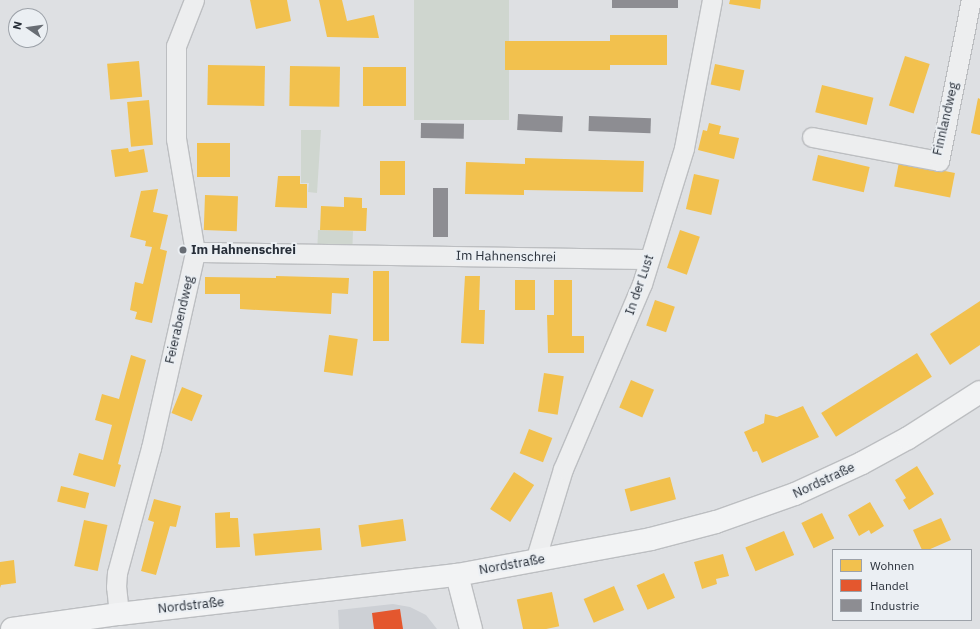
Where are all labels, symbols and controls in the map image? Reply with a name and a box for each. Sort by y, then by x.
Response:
north arrow [8,8,48,48]
text: N [10,20,25,31]
street label: Finnlandweg [930,81,962,157]
place label: Im Hahnenschrei [191,242,296,258]
marker: Im Hahnenschrei [178,245,188,255]
street label: Im Hahnenschrei [456,248,556,266]
street label: In der Lust [622,253,658,317]
street label: Feierabendweg [162,275,198,365]
street label: Nordstraße [791,460,857,502]
legend [832,549,972,621]
street label: Nordstraße [478,552,546,578]
text: Wohnen [870,558,914,573]
text: Handel [870,578,909,593]
street label: Nordstraße [157,595,225,617]
text: Industrie [870,598,919,613]

